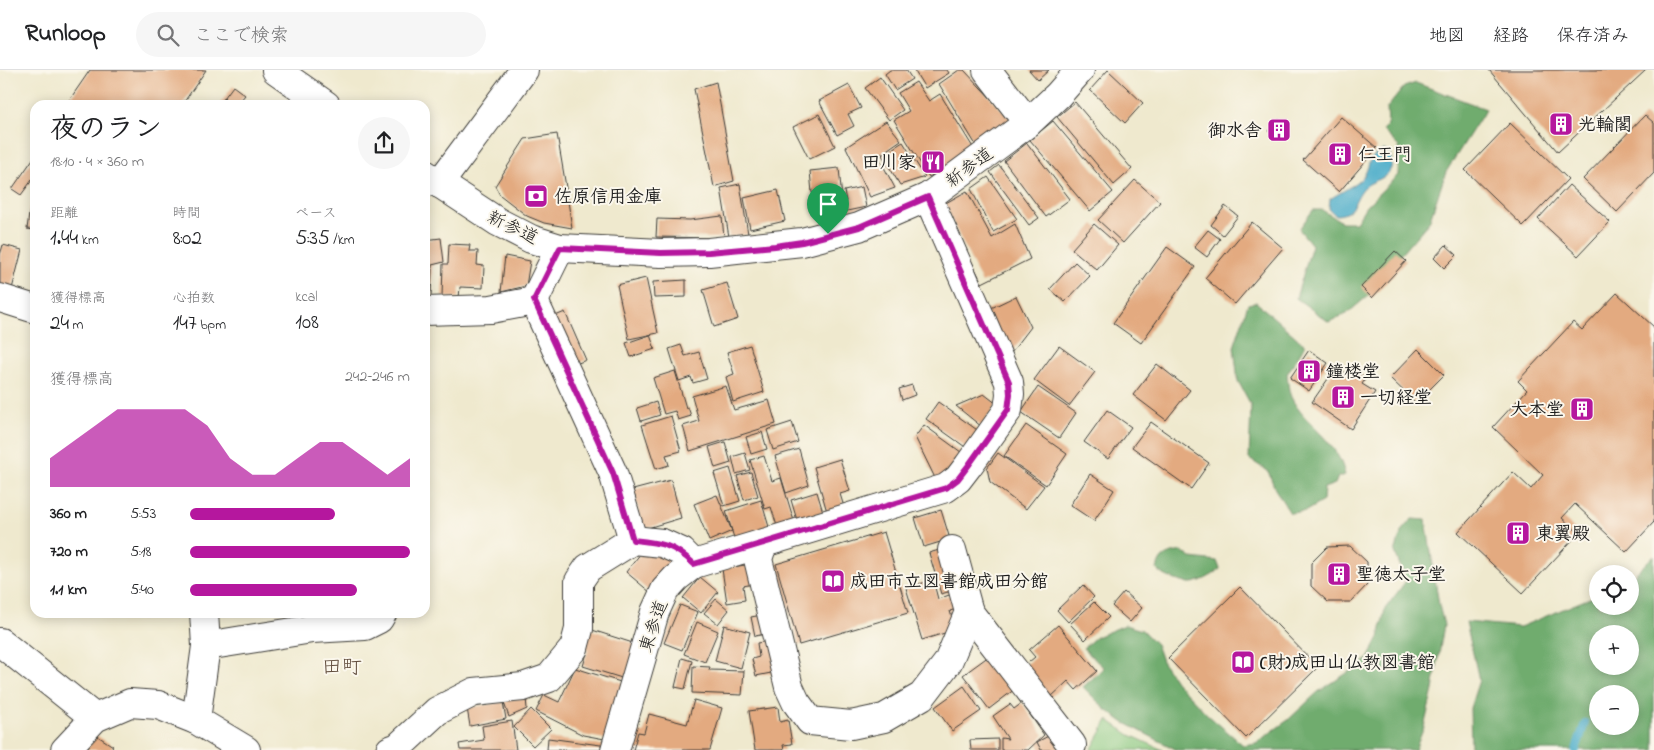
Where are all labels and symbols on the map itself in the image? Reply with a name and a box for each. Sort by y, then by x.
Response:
building icon: 光輪閣 [1548,111,1574,137]
place label: 光輪閣 [1578,113,1632,139]
building icon: 御水舎 [1266,117,1292,143]
place label: 御水舎 [1208,119,1262,145]
building icon: 仁王門 [1327,141,1353,167]
street label: 新参道 [941,142,1000,195]
place label: 仁王門 [1358,143,1412,169]
restaurant icon: 田川家 [920,149,946,175]
place label: 田川家 [862,151,916,177]
bank icon: 佐原信用金庫 [523,183,549,209]
pin [807,183,849,234]
place label: 佐原信用金庫 [554,185,662,211]
street label: 新参道 [482,205,542,252]
building icon: 鐘楼堂 [1296,358,1322,384]
place label: 鐘楼堂 [1326,360,1380,386]
building icon: 一切経堂 [1330,384,1356,410]
place label: 一切経堂 [1360,386,1432,412]
building icon: 大本堂 [1569,396,1595,422]
place label: 大本堂 [1510,398,1564,424]
building icon: 東翼殿 [1505,520,1531,546]
place label: 東翼殿 [1536,522,1590,548]
building icon: 聖徳太子堂 [1326,561,1352,587]
place label: 聖徳太子堂 [1356,563,1446,589]
library icon: 成田市立図書館成田分館 [820,568,846,594]
place label: 成田市立図書館成田分館 [850,570,1048,596]
street label: 東参道 [634,597,676,656]
library icon: (財)成田山仏教図書館 [1230,649,1256,675]
place label: (財)成田山仏教図書館 [1260,651,1435,677]
district label: 田町 [322,654,362,683]

